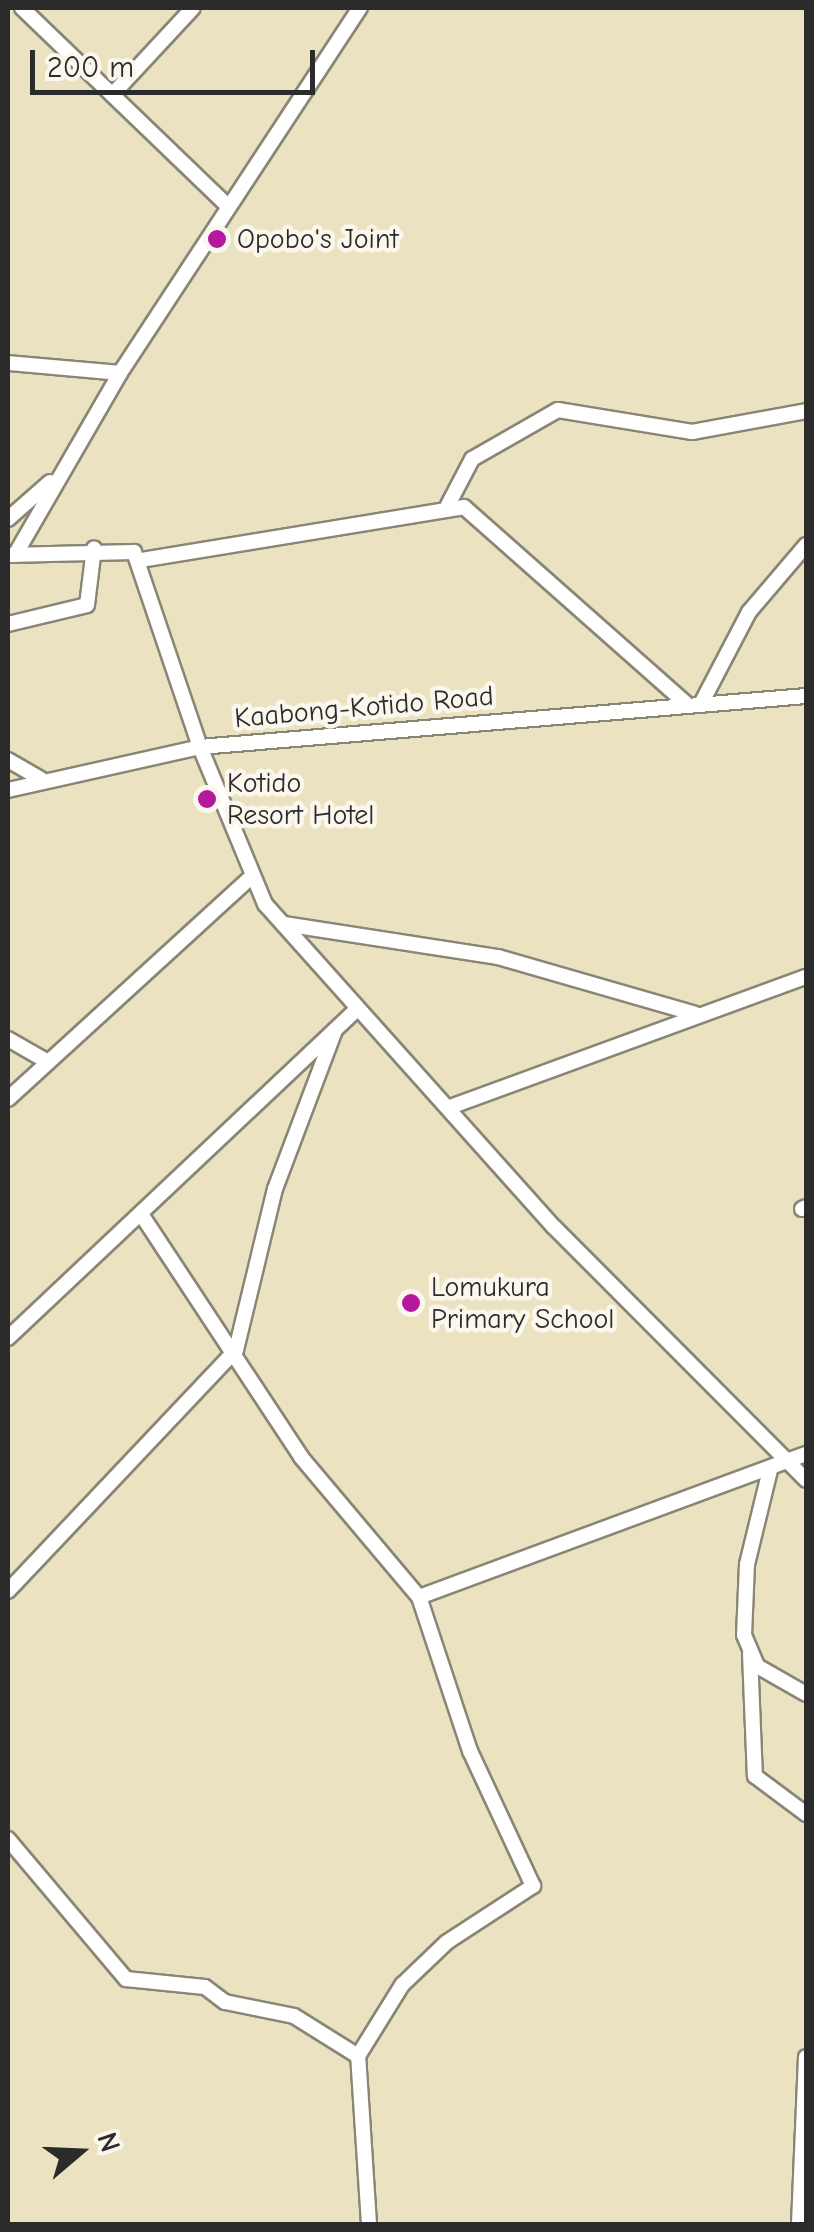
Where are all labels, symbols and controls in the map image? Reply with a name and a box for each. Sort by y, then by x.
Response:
scale bar [35,30,320,92]
text: 200 m [47,50,134,85]
place label: Opobo's Joint [237,222,398,256]
marker: Opobo's Joint [206,228,228,250]
street label: Kaabong-Kotido Road [233,679,495,735]
place label: Kotido Resort Hotel [227,766,374,832]
marker: Kotido Resort Hotel [196,788,218,810]
place label: Lomukura Primary School [431,1270,614,1336]
marker: Lomukura Primary School [400,1292,422,1314]
north arrow [30,2102,130,2202]
text: N [90,2128,126,2156]

